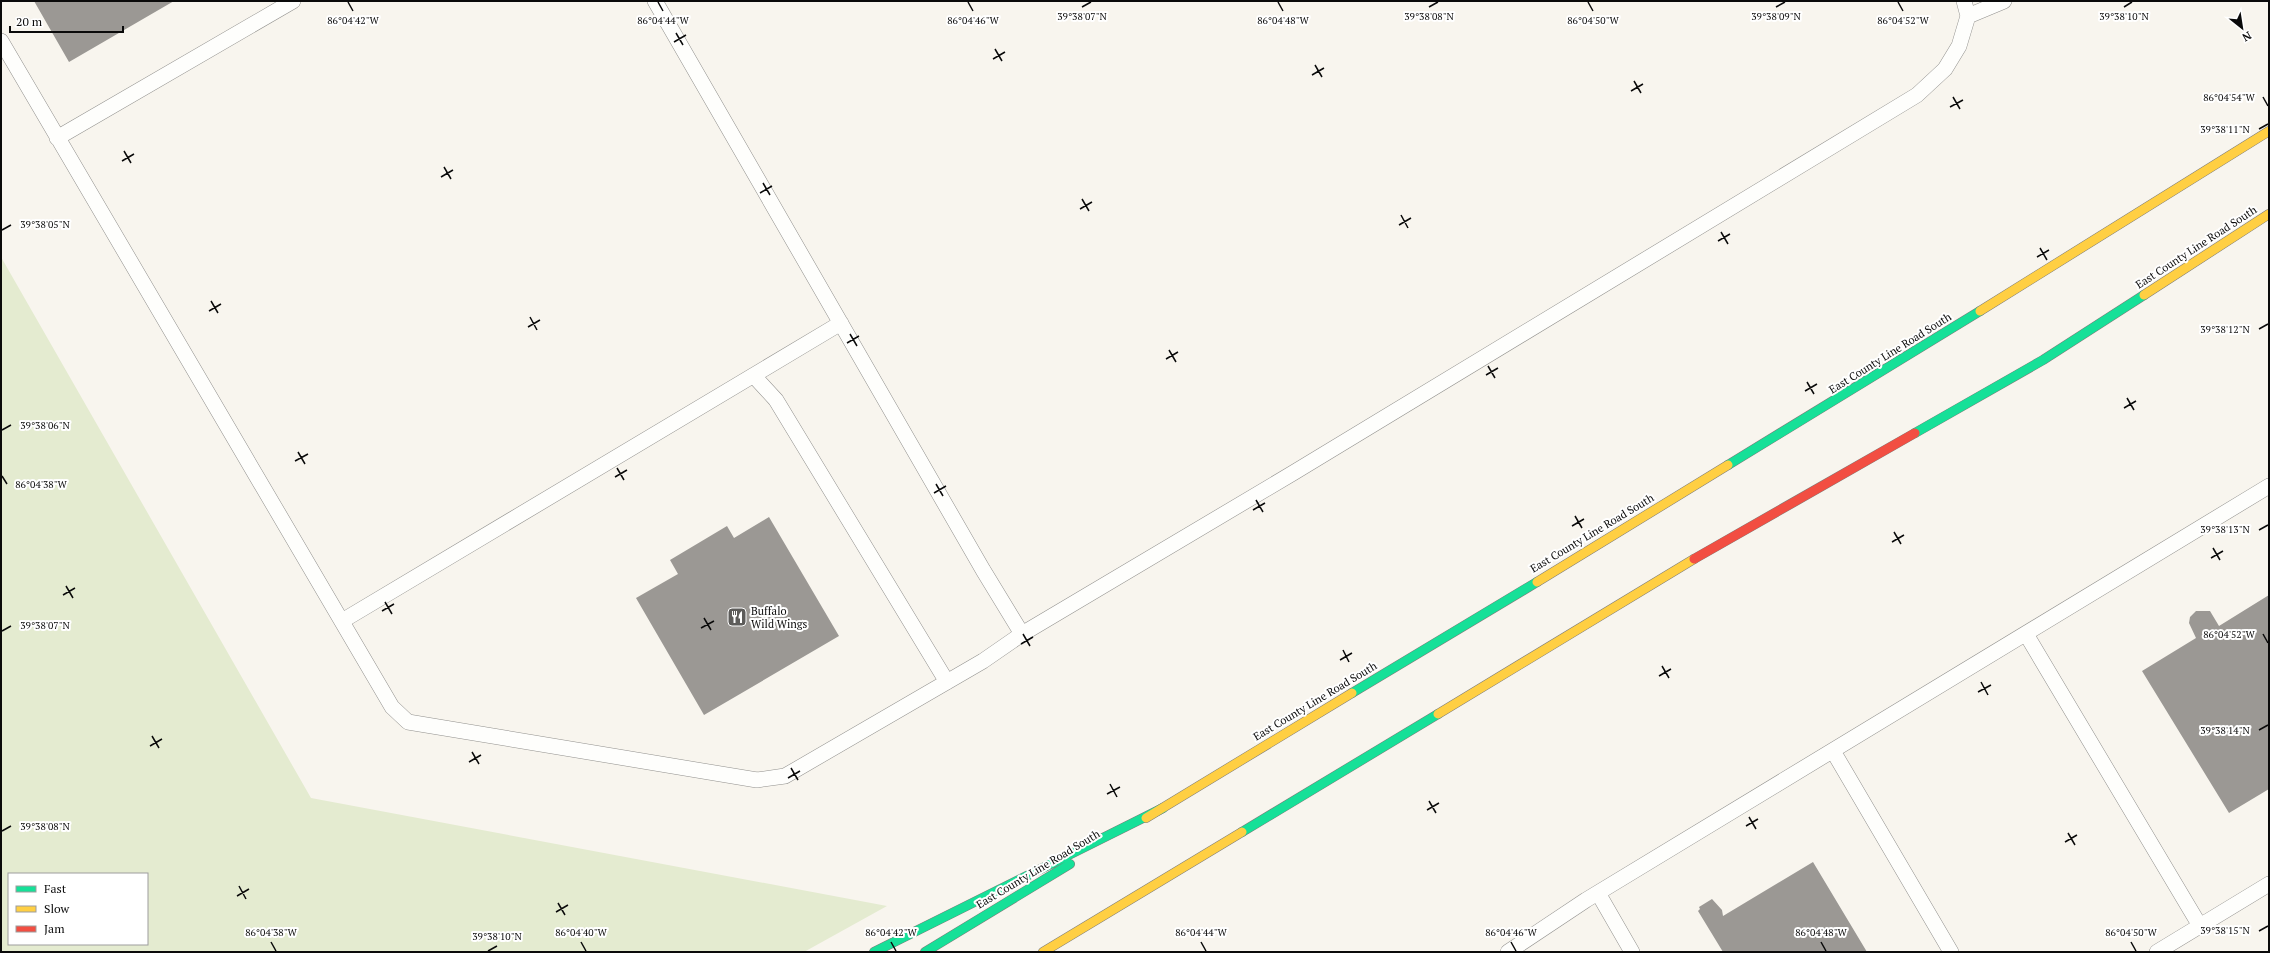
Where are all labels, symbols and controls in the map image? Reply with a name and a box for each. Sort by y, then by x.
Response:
scale bar [10,8,123,34]
north arrow [2222,8,2262,48]
text: 39°38'07"N [1057,10,1107,23]
text: 39°38'08"N [1404,10,1454,23]
text: 39°38'09"N [1751,10,1801,23]
text: 39°38'10"N [2099,10,2149,23]
text: 20 m [16,14,43,29]
text: 86°04'42"W [327,14,379,27]
text: 86°04'44"W [637,14,689,27]
text: 86°04'46"W [947,14,999,27]
text: 86°04'48"W [1257,14,1309,27]
text: 86°04'50"W [1567,14,1619,27]
text: 86°04'52"W [1877,14,1929,27]
text: N [2239,29,2254,45]
text: 86°04'54"W [2203,91,2255,104]
text: 39°38'11"N [2200,123,2250,136]
street label: East County Line Road South [2133,202,2260,291]
text: 39°38'05"N [20,218,70,231]
street label: East County Line Road South [1826,309,1954,396]
text: 39°38'12"N [2200,323,2250,336]
text: 39°38'06"N [20,419,70,432]
text: 86°04'38"W [15,478,67,491]
street label: East County Line Road South [1528,490,1657,575]
text: 39°38'13"N [2200,523,2250,536]
place label: Buffalo Wild Wings [751,604,808,631]
restaurant icon: Buffalo Wild Wings [726,606,748,628]
text: 39°38'07"N [20,619,70,632]
text: 86°04'52"W [2203,628,2255,641]
street label: East County Line Road South [1251,658,1380,743]
text: 39°38'14"N [2200,724,2250,737]
text: 39°38'08"N [20,820,70,833]
street label: East County Line Road South [974,826,1103,911]
legend [8,873,148,945]
text: Fast [44,881,67,896]
text: Slow [44,901,70,916]
text: Jam [44,921,65,936]
text: 39°38'15"N [2200,924,2250,937]
text: 86°04'38"W [245,926,297,939]
text: 86°04'40"W [555,926,607,939]
text: 86°04'42"W [865,926,917,939]
text: 86°04'44"W [1175,926,1227,939]
text: 86°04'46"W [1485,926,1537,939]
text: 86°04'48"W [1795,926,1847,939]
text: 86°04'50"W [2105,926,2157,939]
text: 39°38'10"N [472,930,522,943]

